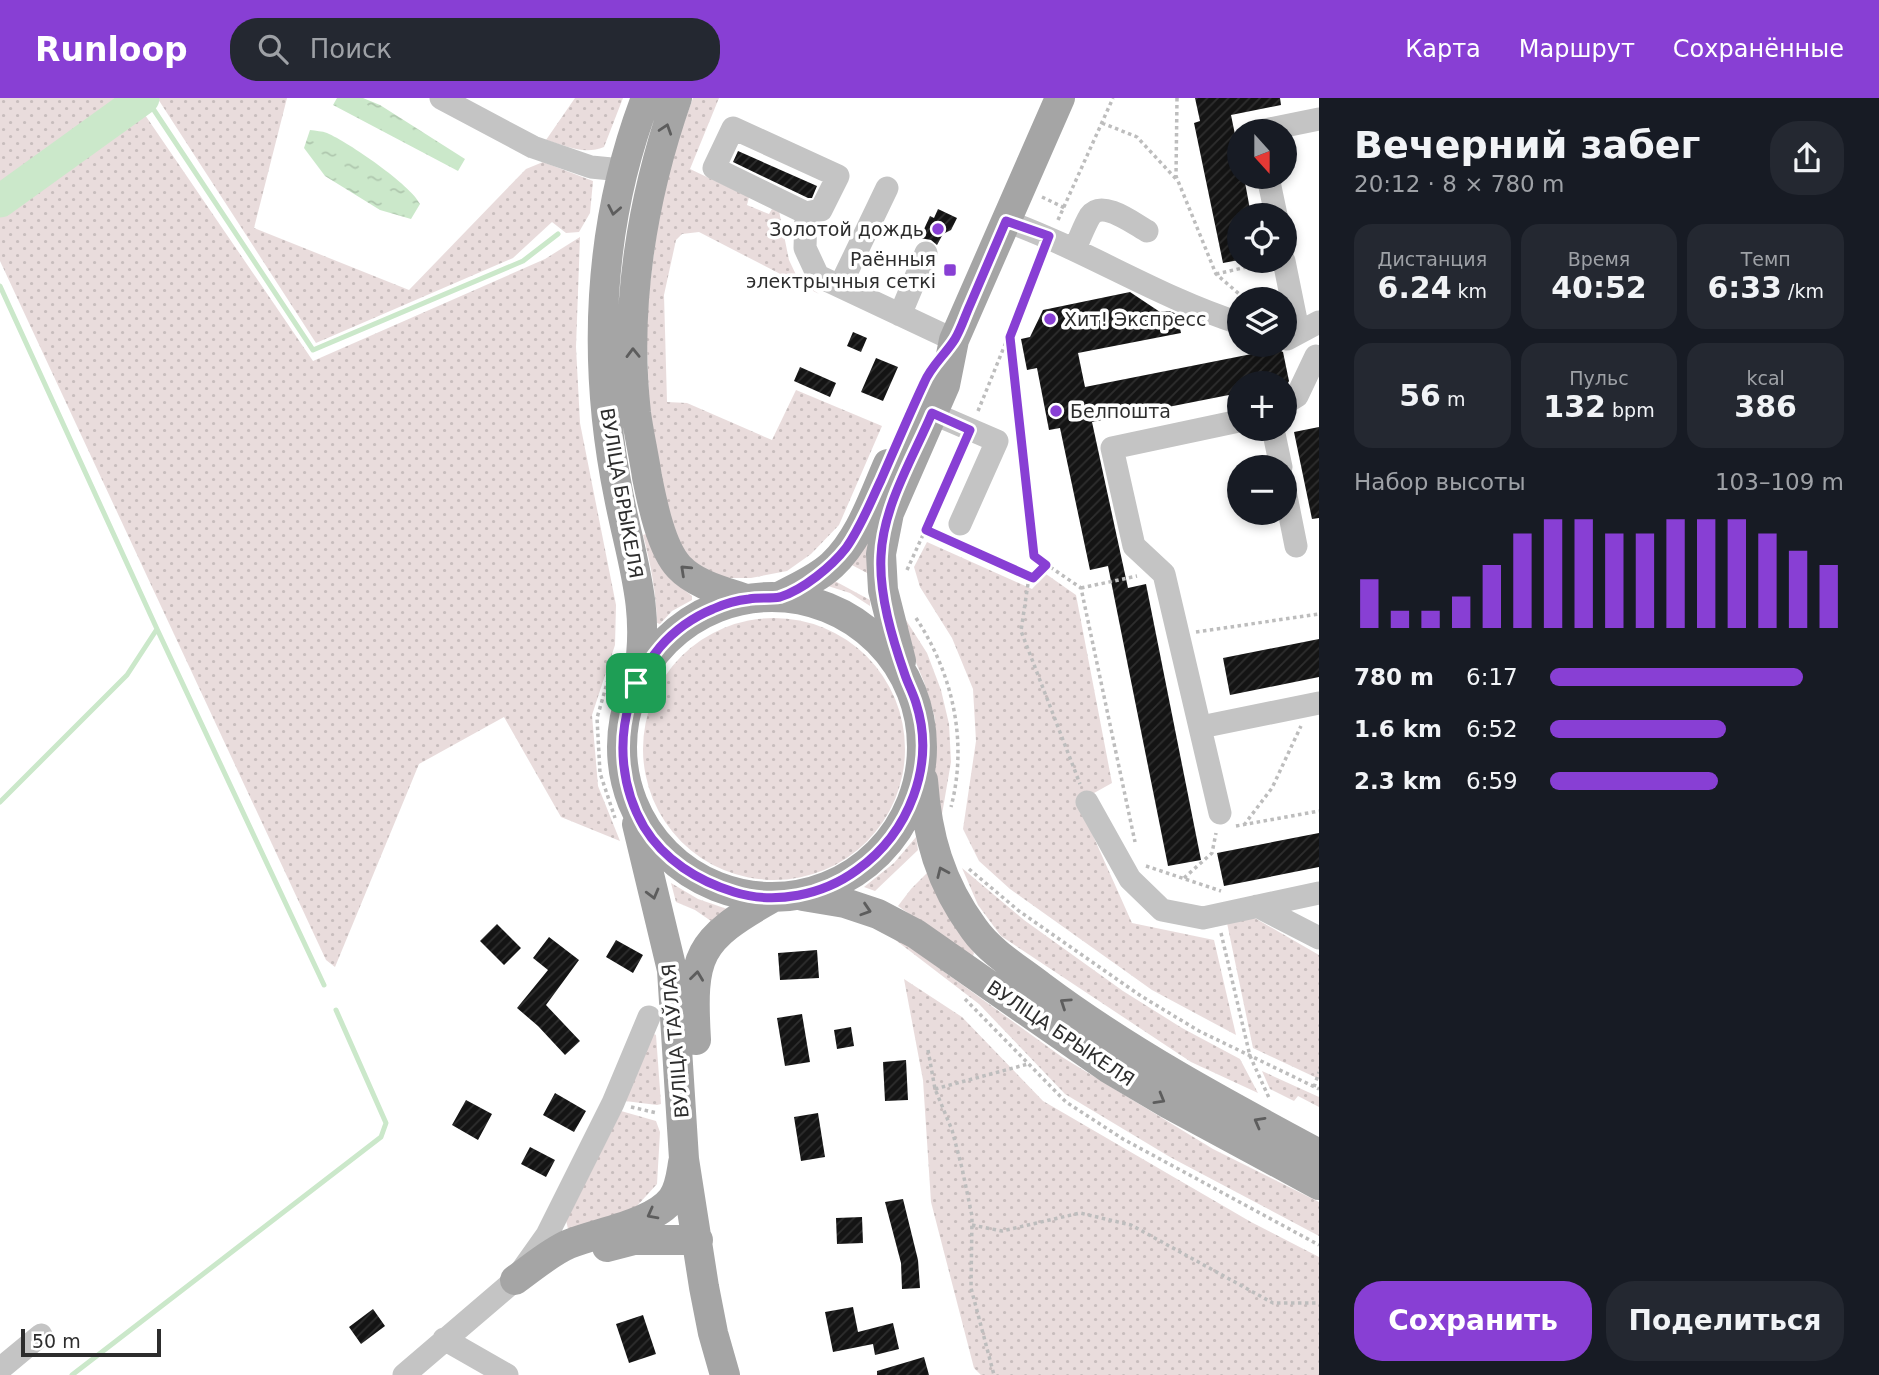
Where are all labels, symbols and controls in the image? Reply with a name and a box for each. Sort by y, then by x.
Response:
search box [230,18,720,81]
text: Runloop [35,30,188,69]
icon: search [254,30,292,68]
text: Поиск [310,34,392,64]
text: Карта [1405,35,1481,63]
text: Маршрут [1519,35,1635,63]
text: Сохранённые [1673,35,1844,63]
north arrow [1227,119,1297,189]
map controls [1227,119,1297,525]
button: share [1770,121,1844,195]
text: Вечерний забег [1354,123,1700,167]
one-way arrow [658,124,673,136]
text: 20:12 · 8 × 780 m [1354,171,1564,197]
button: locate [1227,203,1297,273]
one-way arrow [607,205,622,216]
place label: Золотой дождь [769,218,924,240]
marker: Золотой дождь [930,221,946,237]
place label: Раённыя электрычныя сеткі [746,248,936,292]
text: Дистанция [1378,248,1487,270]
text: Время [1568,248,1630,270]
text: Темп [1741,248,1791,270]
marker: Раённыя электрычныя сеткі [942,262,958,278]
text: 6.24 [1378,270,1452,305]
text: 40:52 [1551,270,1647,305]
text: 6:33 [1707,270,1782,305]
text: km [1452,280,1487,302]
text: /km [1782,280,1824,302]
button: layers [1227,287,1297,357]
place label: Хит! Экспресс [1064,308,1206,330]
marker: Хит! Экспресс [1042,311,1058,327]
one-way arrow [625,347,641,358]
text: Пульс [1569,367,1629,389]
text: kcal [1746,367,1785,389]
button: + [1227,371,1297,441]
text: 56 [1399,378,1441,413]
text: m [1441,388,1465,410]
text: 132 [1543,389,1606,424]
text: 386 [1734,389,1797,424]
text: bpm [1606,399,1655,421]
place label: Белпошта [1070,400,1171,422]
marker: Белпошта [1048,403,1064,419]
street label: ВУЛІЦА БРЫКЕЛЯ [596,406,648,580]
button: − [1227,455,1297,525]
text: Набор высоты [1354,469,1526,495]
text: 103–109 m [1715,469,1844,495]
one-way arrow [680,566,693,579]
pin [606,653,666,713]
icon: arrive [617,664,655,702]
text: 780 m [1354,664,1434,690]
text: 6:17 [1466,664,1518,690]
text: 1.6 km [1354,716,1442,742]
text: 6:52 [1466,716,1518,742]
text: 2.3 km [1354,768,1442,794]
text: 6:59 [1466,768,1518,794]
one-way arrow [936,867,950,879]
one-way arrow [645,887,659,899]
one-way arrow [859,902,871,916]
street label: ВУЛІЦА ТАЎЛАЯ [657,963,693,1119]
one-way arrow [690,970,705,982]
street label: ВУЛІЦА БРЫКЕЛЯ [983,976,1139,1090]
one-way arrow [1060,999,1073,1011]
one-way arrow [1152,1090,1165,1103]
one-way arrow [1254,1117,1266,1130]
one-way arrow [646,1206,659,1219]
button: Сохранить [1354,1281,1592,1361]
button: Поделиться [1606,1281,1844,1361]
scale bar [21,1326,161,1358]
text: 50 m [32,1330,81,1352]

